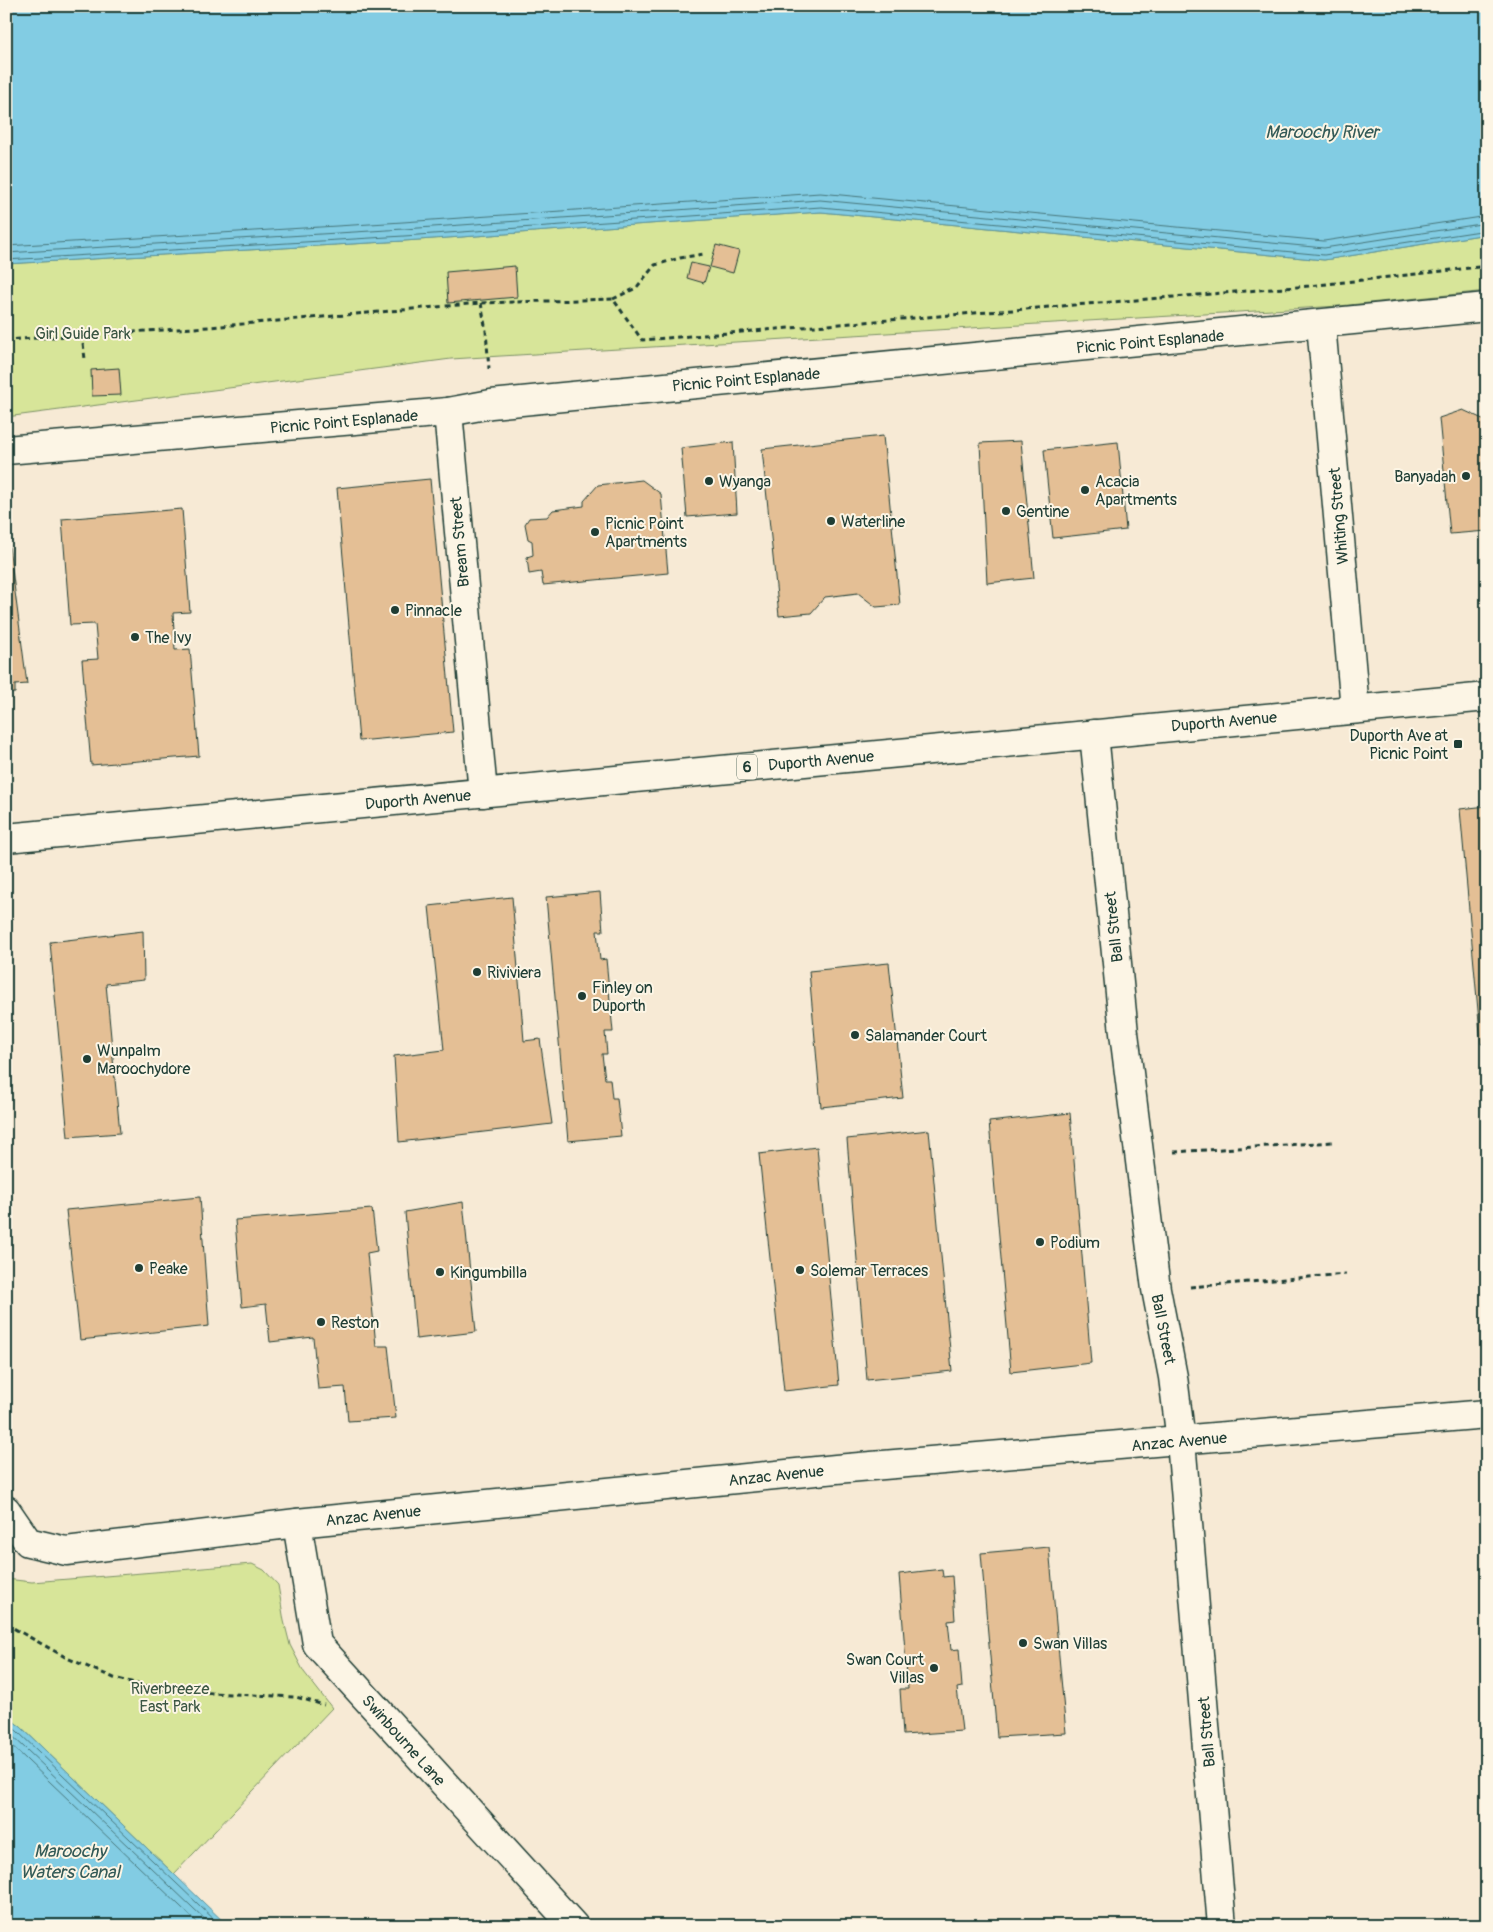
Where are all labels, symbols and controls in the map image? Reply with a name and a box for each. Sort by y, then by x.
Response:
water label: Maroochy River [1265,121,1381,144]
park label: Girl Guide Park [35,324,131,344]
street label: Picnic Point Esplanade [1075,326,1225,358]
street label: Picnic Point Esplanade [671,364,821,396]
street label: Picnic Point Esplanade [269,406,419,438]
street label: Whiting Street [1325,466,1353,565]
place label: Banyadah [1394,467,1456,487]
marker: Banyadah [1460,470,1472,482]
place label: Wyanga [719,472,771,492]
place label: Acacia Apartments [1095,472,1177,510]
marker: Wyanga [703,475,715,487]
marker: Acacia Apartments [1079,484,1091,496]
street label: Bream Street [446,495,474,588]
place label: Gentine [1016,502,1069,522]
marker: Gentine [1000,505,1012,517]
place label: Waterline [841,512,905,532]
place label: Picnic Point Apartments [605,514,687,552]
marker: Waterline [825,515,837,527]
marker: Picnic Point Apartments [589,526,601,538]
place label: Pinnacle [405,601,462,621]
marker: Pinnacle [389,604,401,616]
place label: The Ivy [145,628,191,648]
marker: The Ivy [129,631,141,643]
street label: Duporth Avenue [1170,707,1278,737]
place label: Duporth Ave at Picnic Point [1350,726,1449,764]
marker: Duporth Ave at Picnic Point [1452,738,1464,750]
street label: Duporth Avenue [767,746,875,776]
road number: 6 [737,754,757,780]
street label: Duporth Avenue [364,785,472,815]
street label: Ball Street [1100,890,1128,963]
place label: Riviviera [487,963,541,983]
marker: Riviviera [471,966,483,978]
place label: Finley on Duporth [592,978,653,1016]
marker: Finley on Duporth [576,990,588,1002]
place label: Salamander Court [865,1026,988,1046]
marker: Salamander Court [849,1029,861,1041]
place label: Wunpalm Maroochydore [97,1041,191,1079]
marker: Wunpalm Maroochydore [81,1053,93,1065]
place label: Podium [1050,1233,1100,1253]
marker: Podium [1034,1236,1046,1248]
place label: Peake [149,1259,188,1279]
place label: Solemar Terraces [810,1261,928,1281]
marker: Peake [133,1262,145,1274]
place label: Kingumbilla [450,1263,527,1283]
marker: Solemar Terraces [794,1264,806,1276]
marker: Kingumbilla [434,1266,446,1278]
street label: Ball Street [1146,1292,1180,1366]
place label: Reston [331,1313,379,1333]
marker: Reston [315,1316,327,1328]
street label: Anzac Avenue [1130,1428,1228,1456]
street label: Anzac Avenue [727,1461,825,1491]
street label: Anzac Avenue [324,1501,422,1531]
place label: Swan Villas [1033,1634,1107,1654]
marker: Swan Villas [1017,1637,1029,1649]
place label: Swan Court Villas [846,1650,925,1688]
marker: Swan Court Villas [928,1662,940,1674]
park label: Riverbreeze East Park [131,1679,209,1717]
street label: Swinbourne Lane [357,1691,449,1790]
street label: Ball Street [1194,1695,1220,1768]
water label: Maroochy Waters Canal [20,1840,121,1884]

